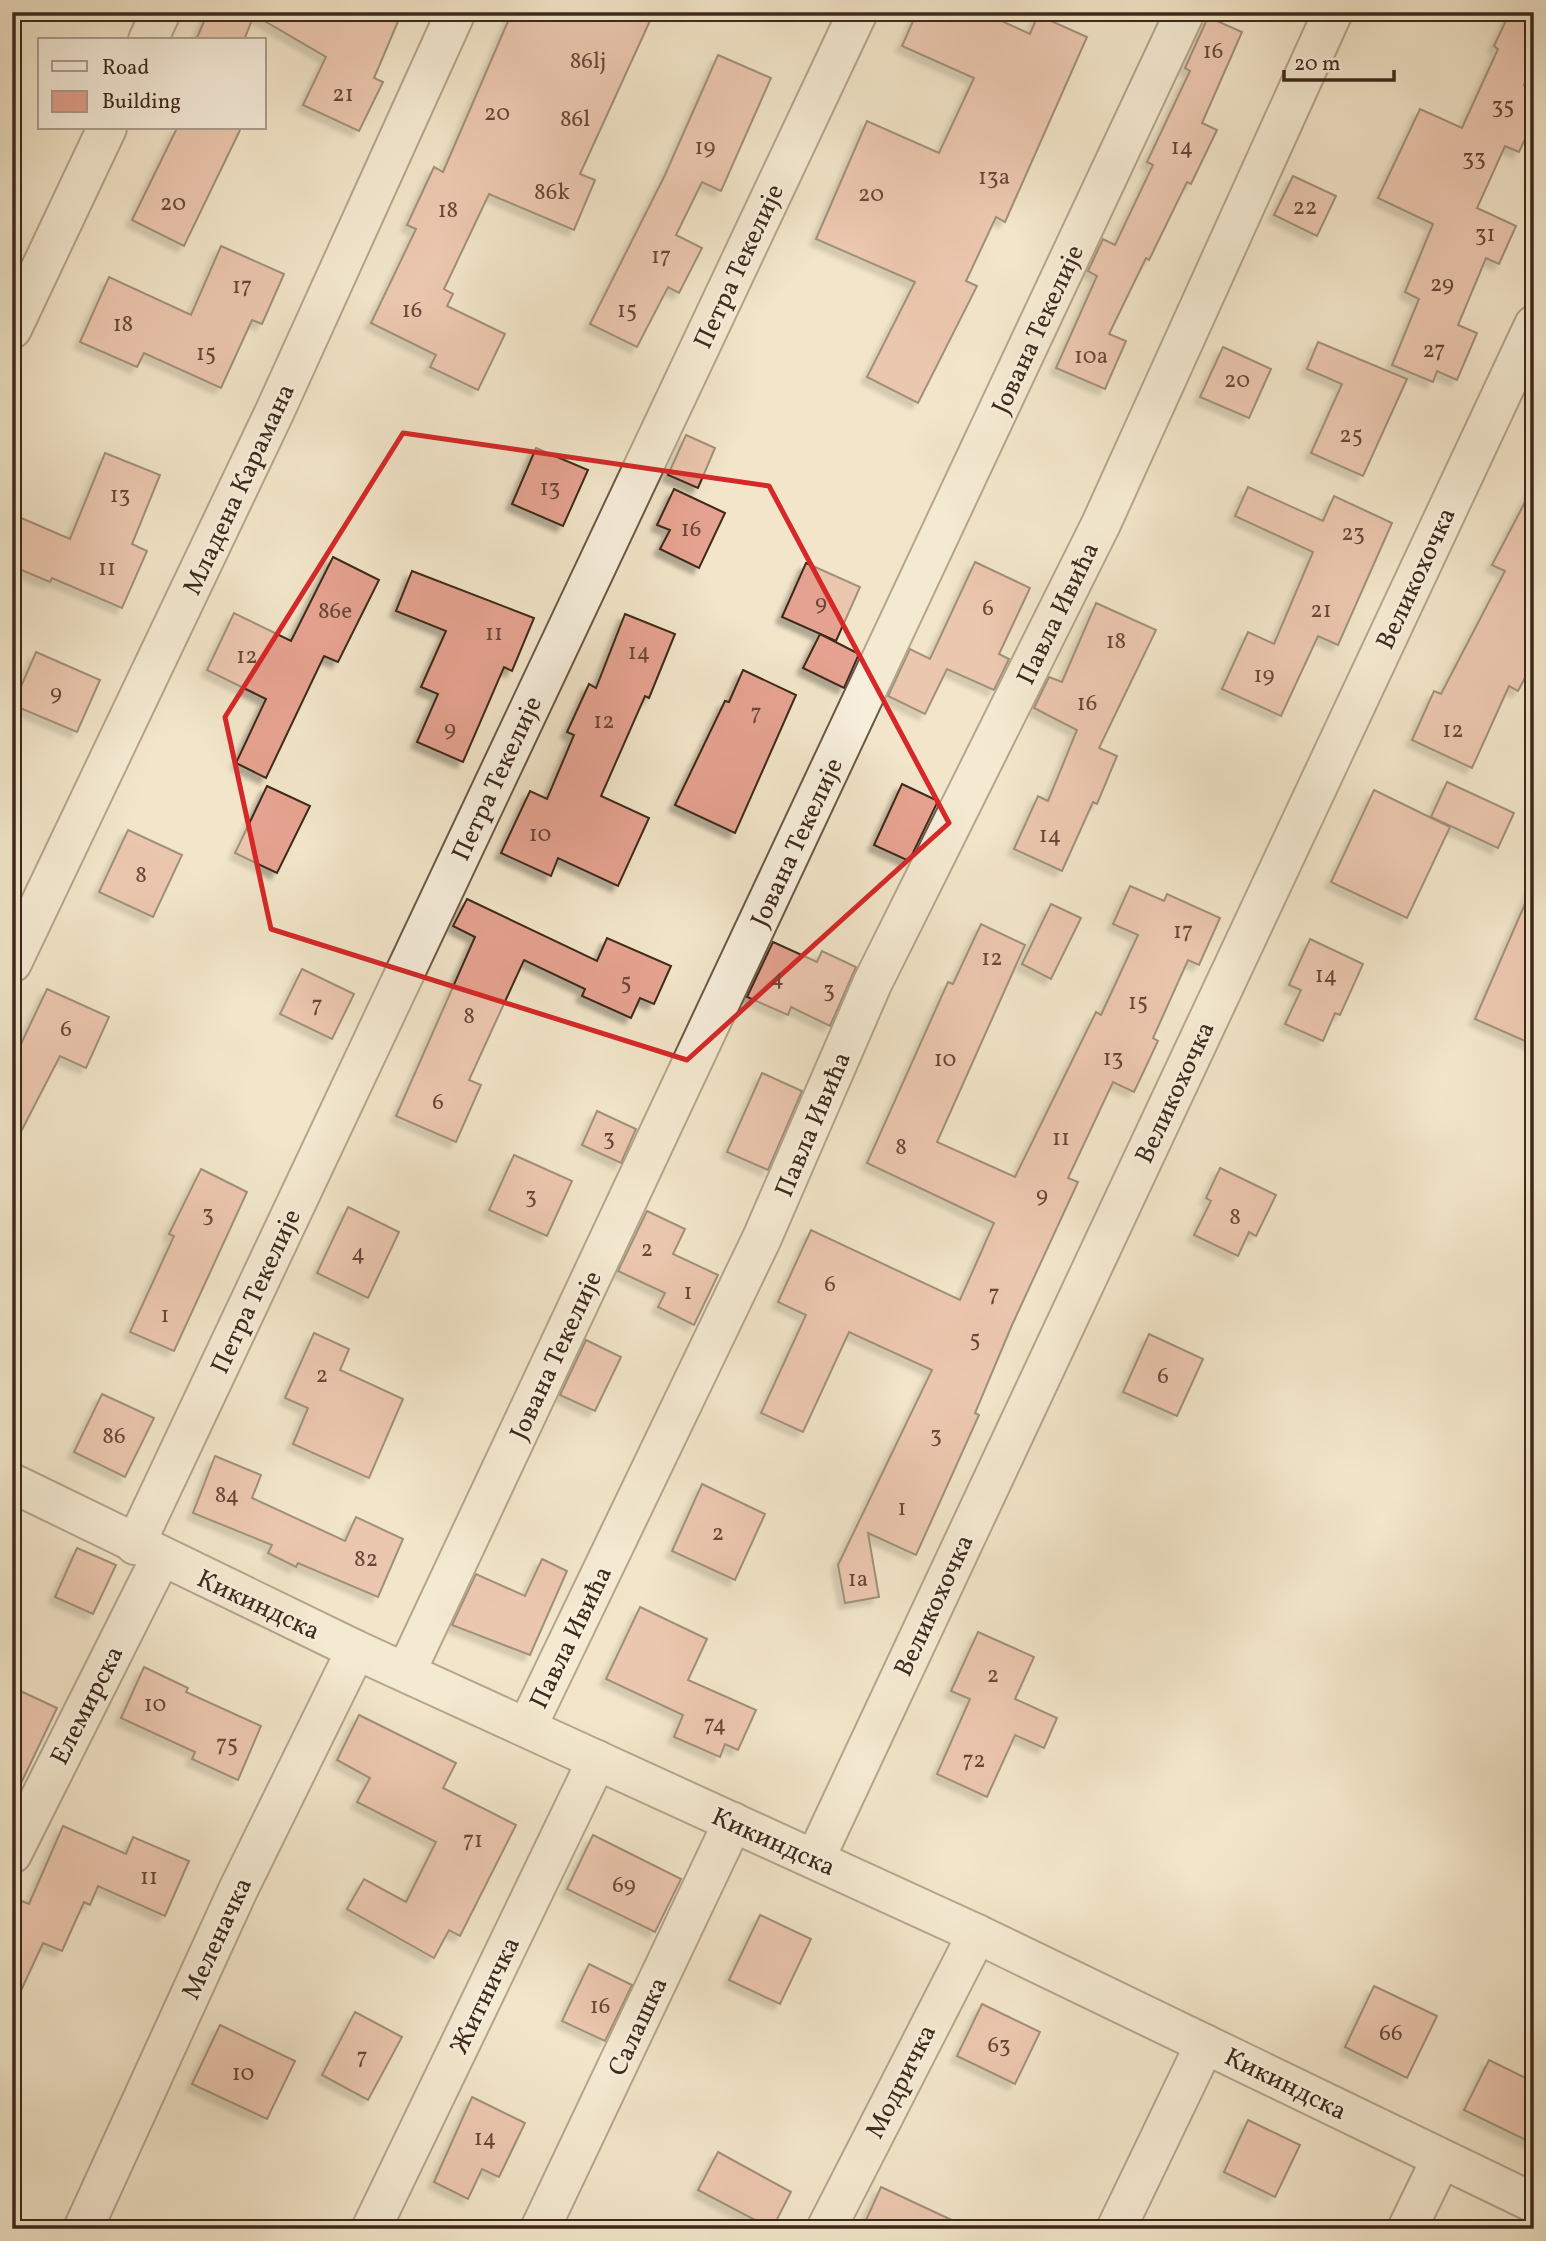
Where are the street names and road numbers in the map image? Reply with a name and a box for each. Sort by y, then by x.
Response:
street label: Петра Текелије [686,179,794,355]
street label: Јована Текелије [984,239,1094,420]
street label: Младена Карамана [175,378,305,601]
street label: Великохочка [1368,502,1465,656]
street label: Павла Ивића [1009,536,1109,691]
street label: Петра Текелије [444,691,552,867]
street label: Јована Текелије [743,752,853,933]
street label: Великохочка [1127,1016,1224,1170]
street label: Павла Ивића [767,1046,861,1203]
street label: Петра Текелије [203,1204,311,1380]
street label: Јована Текелије [502,1265,612,1446]
street label: Великохочка [886,1529,983,1683]
street label: Павла Ивића [522,1560,622,1715]
street label: Кикиндска [191,1562,326,1650]
street label: Елемирска [42,1640,133,1772]
street label: Кикиндска [706,1800,841,1886]
street label: Меленачка [174,1872,262,2006]
street label: Житничка [442,1931,530,2061]
street label: Салашка [600,1971,677,2082]
street label: Модричка [858,2019,946,2145]
street label: Кикиндска [1218,2040,1352,2130]

